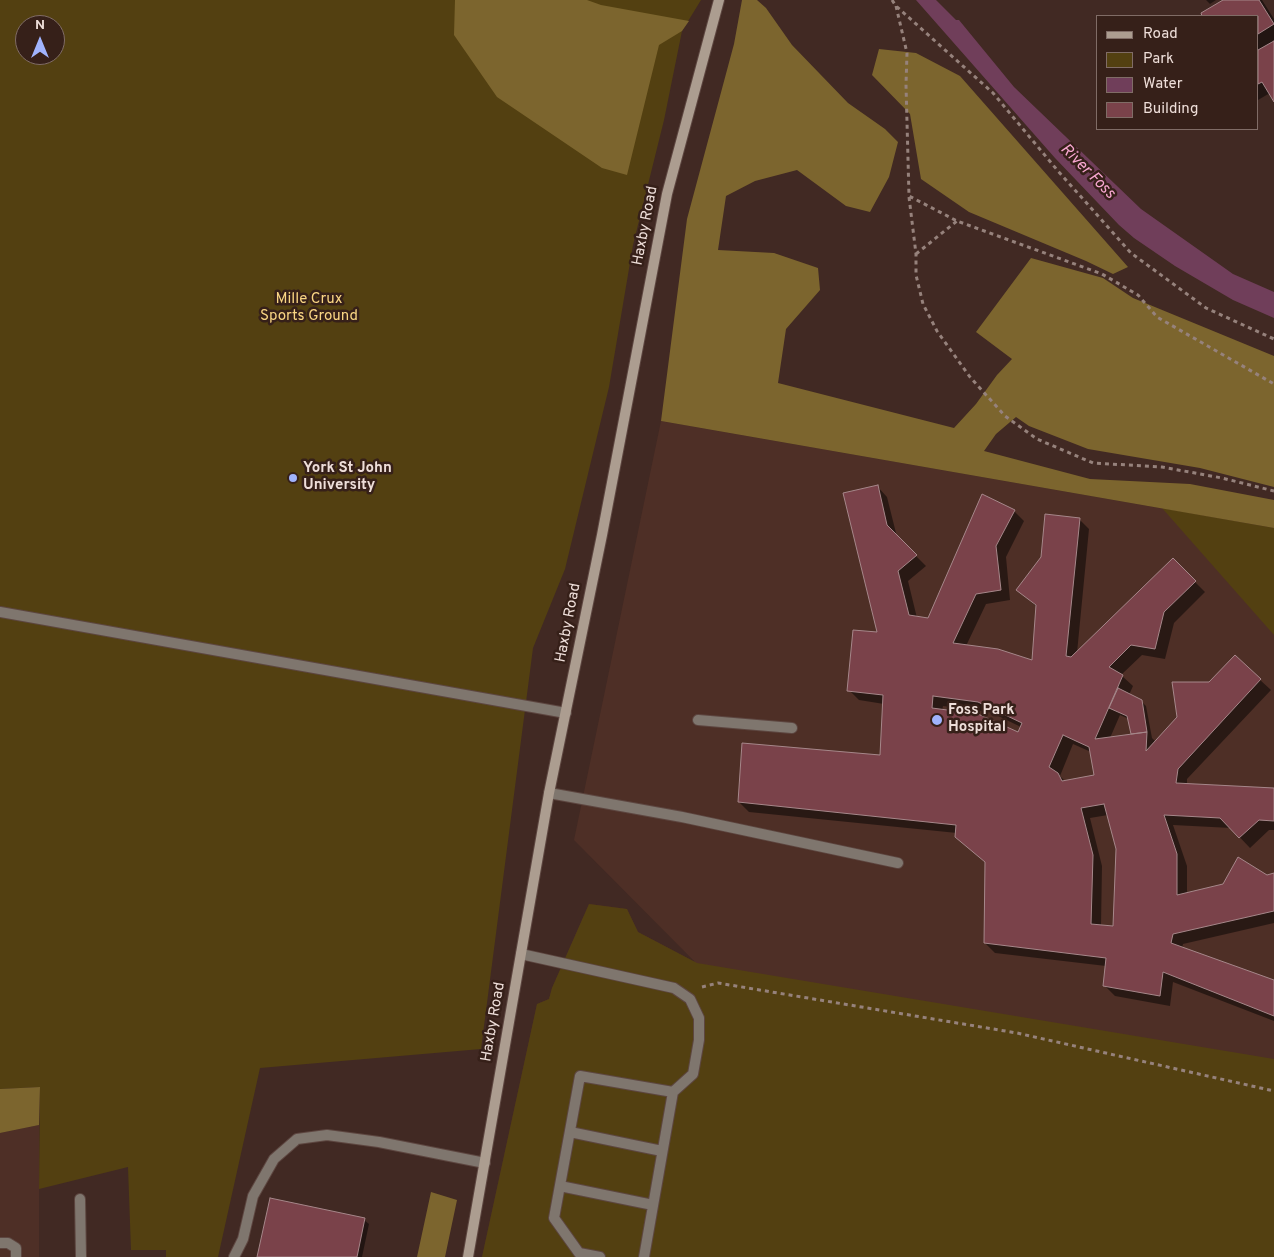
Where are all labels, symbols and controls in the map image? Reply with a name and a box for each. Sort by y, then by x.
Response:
north arrow [15,15,65,65]
legend [1096,15,1259,130]
text: N [35,17,45,34]
text: Road [1143,25,1178,44]
text: Park [1143,50,1174,69]
text: Water [1143,75,1182,94]
text: Building [1143,100,1198,119]
water label: River Foss [1055,140,1119,204]
street label: Haxby Road [629,185,663,267]
park label: Mille Crux Sports Ground [260,291,358,326]
place label: York St John University [303,460,392,495]
marker: York St John University [287,472,299,484]
street label: Haxby Road [552,582,586,664]
place label: Foss Park Hospital [948,702,1015,737]
marker: Foss Park Hospital [930,713,944,727]
street label: Haxby Road [478,981,510,1063]

